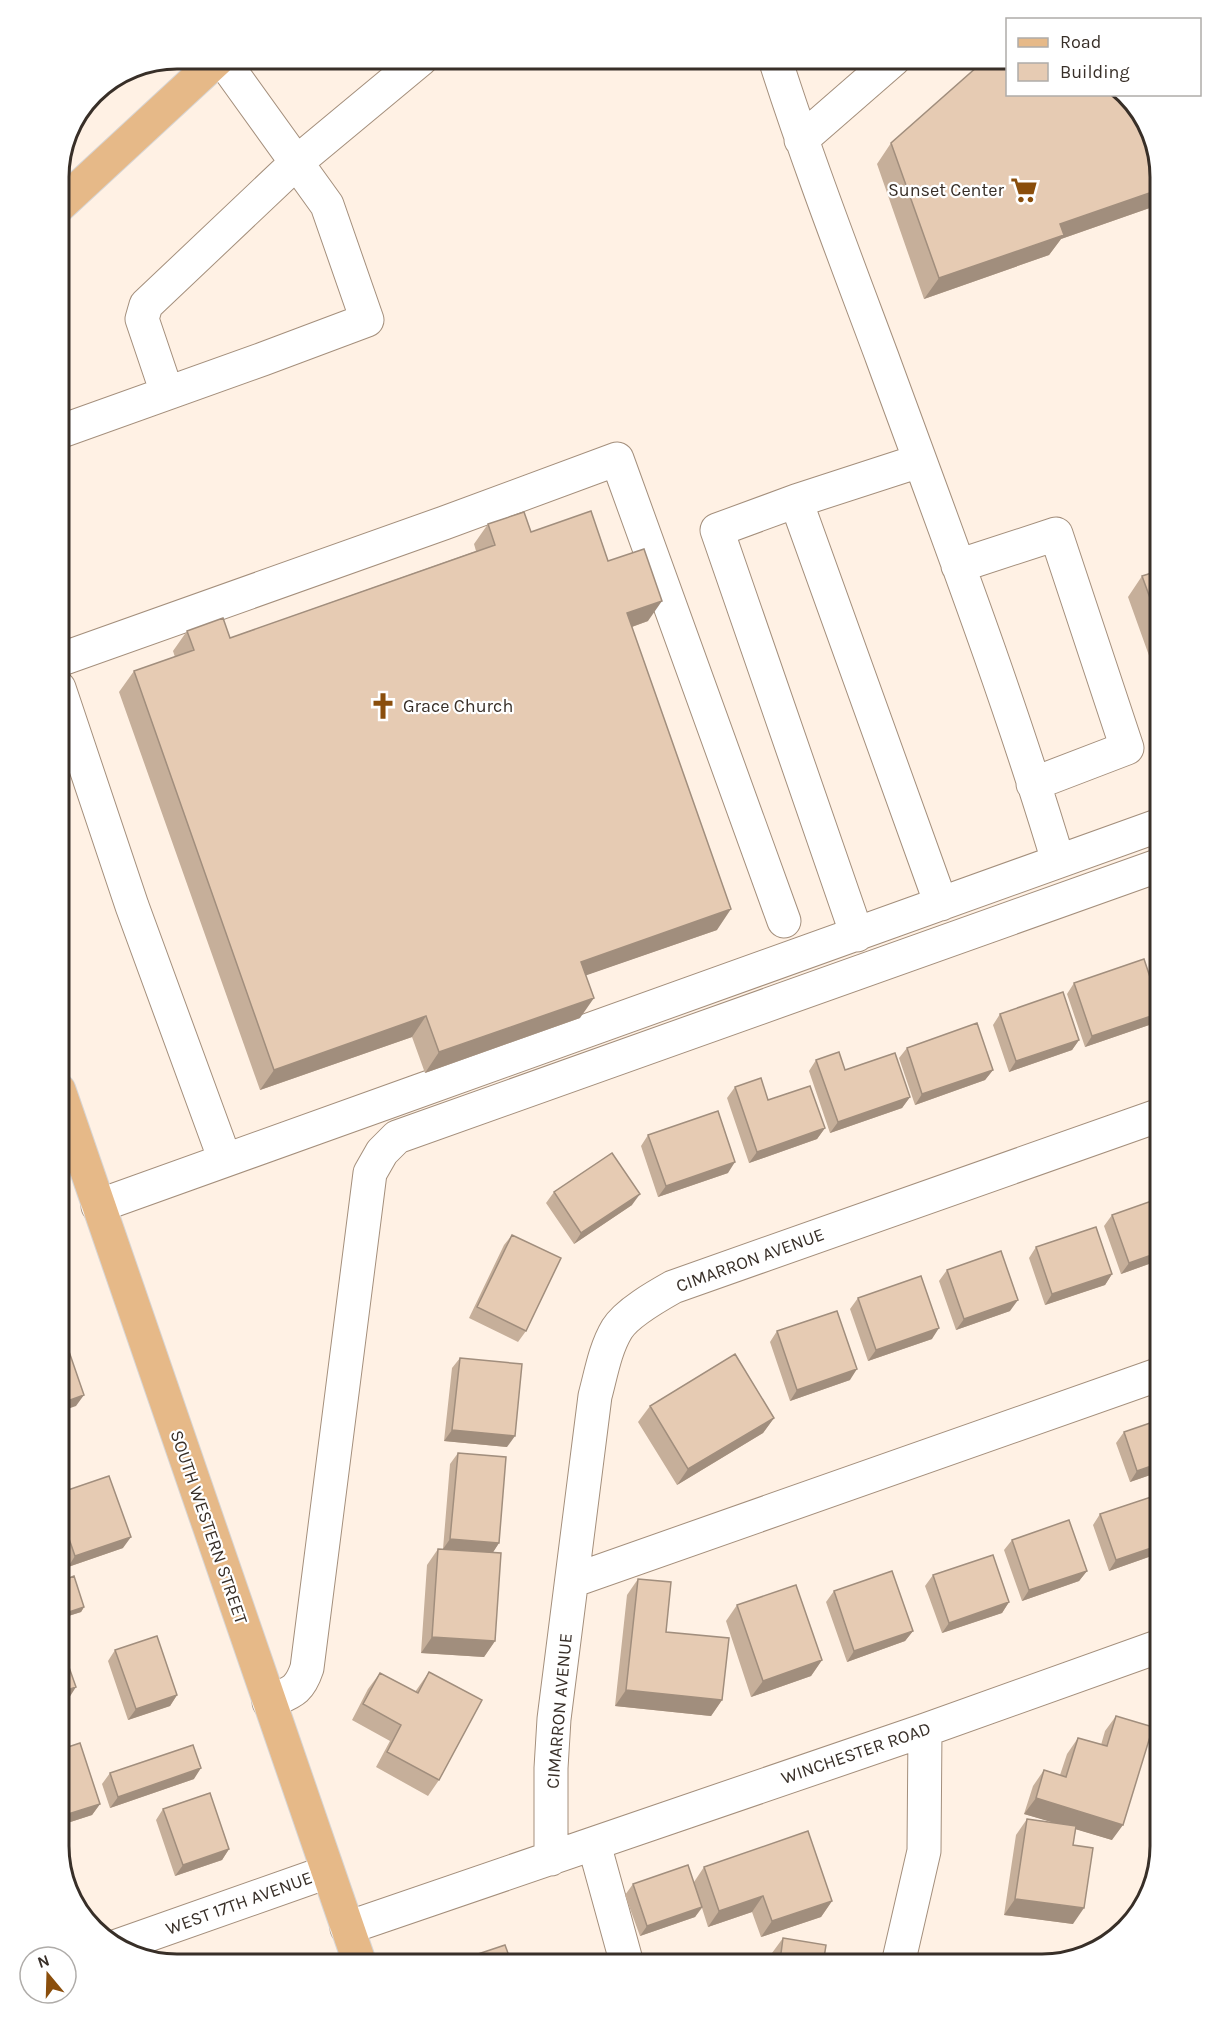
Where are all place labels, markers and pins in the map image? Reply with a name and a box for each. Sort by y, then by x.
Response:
supermarket icon: Sunset Center [1009,175,1039,205]
place label: Sunset Center [888,179,1004,201]
church icon: Grace Church [368,691,398,721]
place label: Grace Church [403,695,513,717]

